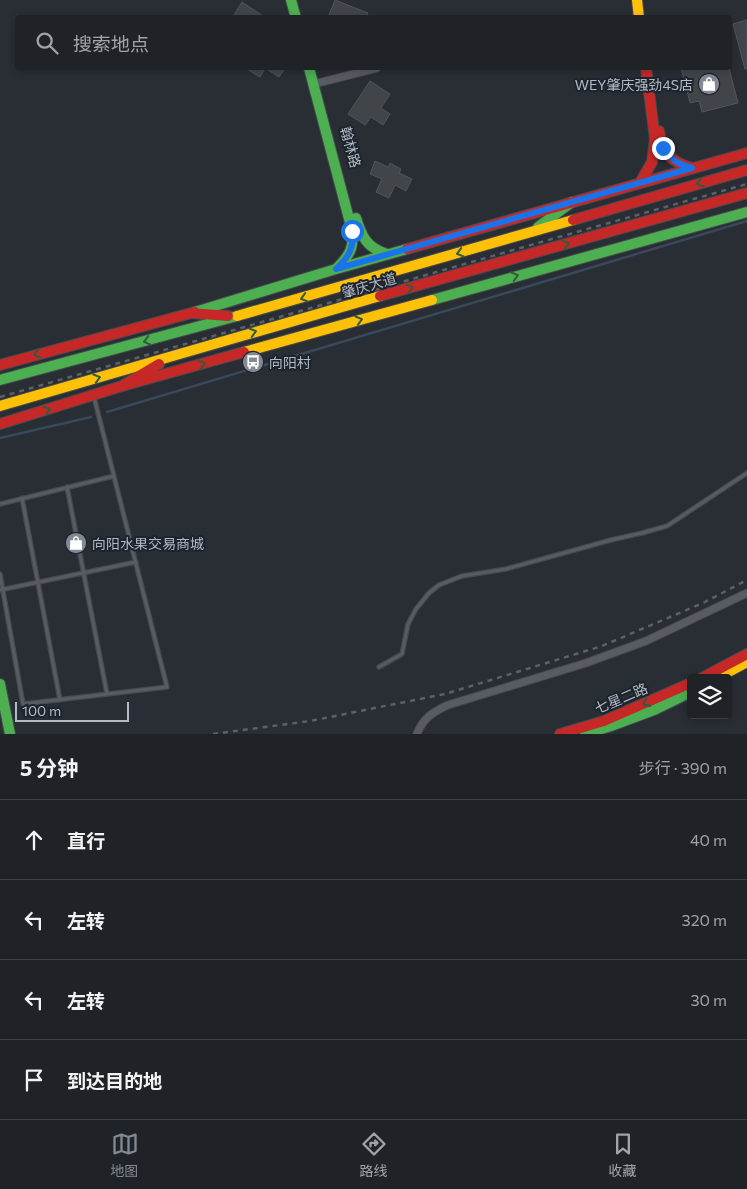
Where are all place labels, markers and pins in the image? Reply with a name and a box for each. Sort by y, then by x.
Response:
shop icon: WEY肇庆强劲4S店 [697,72,721,96]
place label: WEY肇庆强劲4S店 [575,76,693,93]
bus stop icon: 向阳村 [241,350,265,374]
place label: 向阳村 [269,354,311,371]
shop icon: 向阳水果交易商城 [64,531,88,555]
place label: 向阳水果交易商城 [92,535,204,552]

